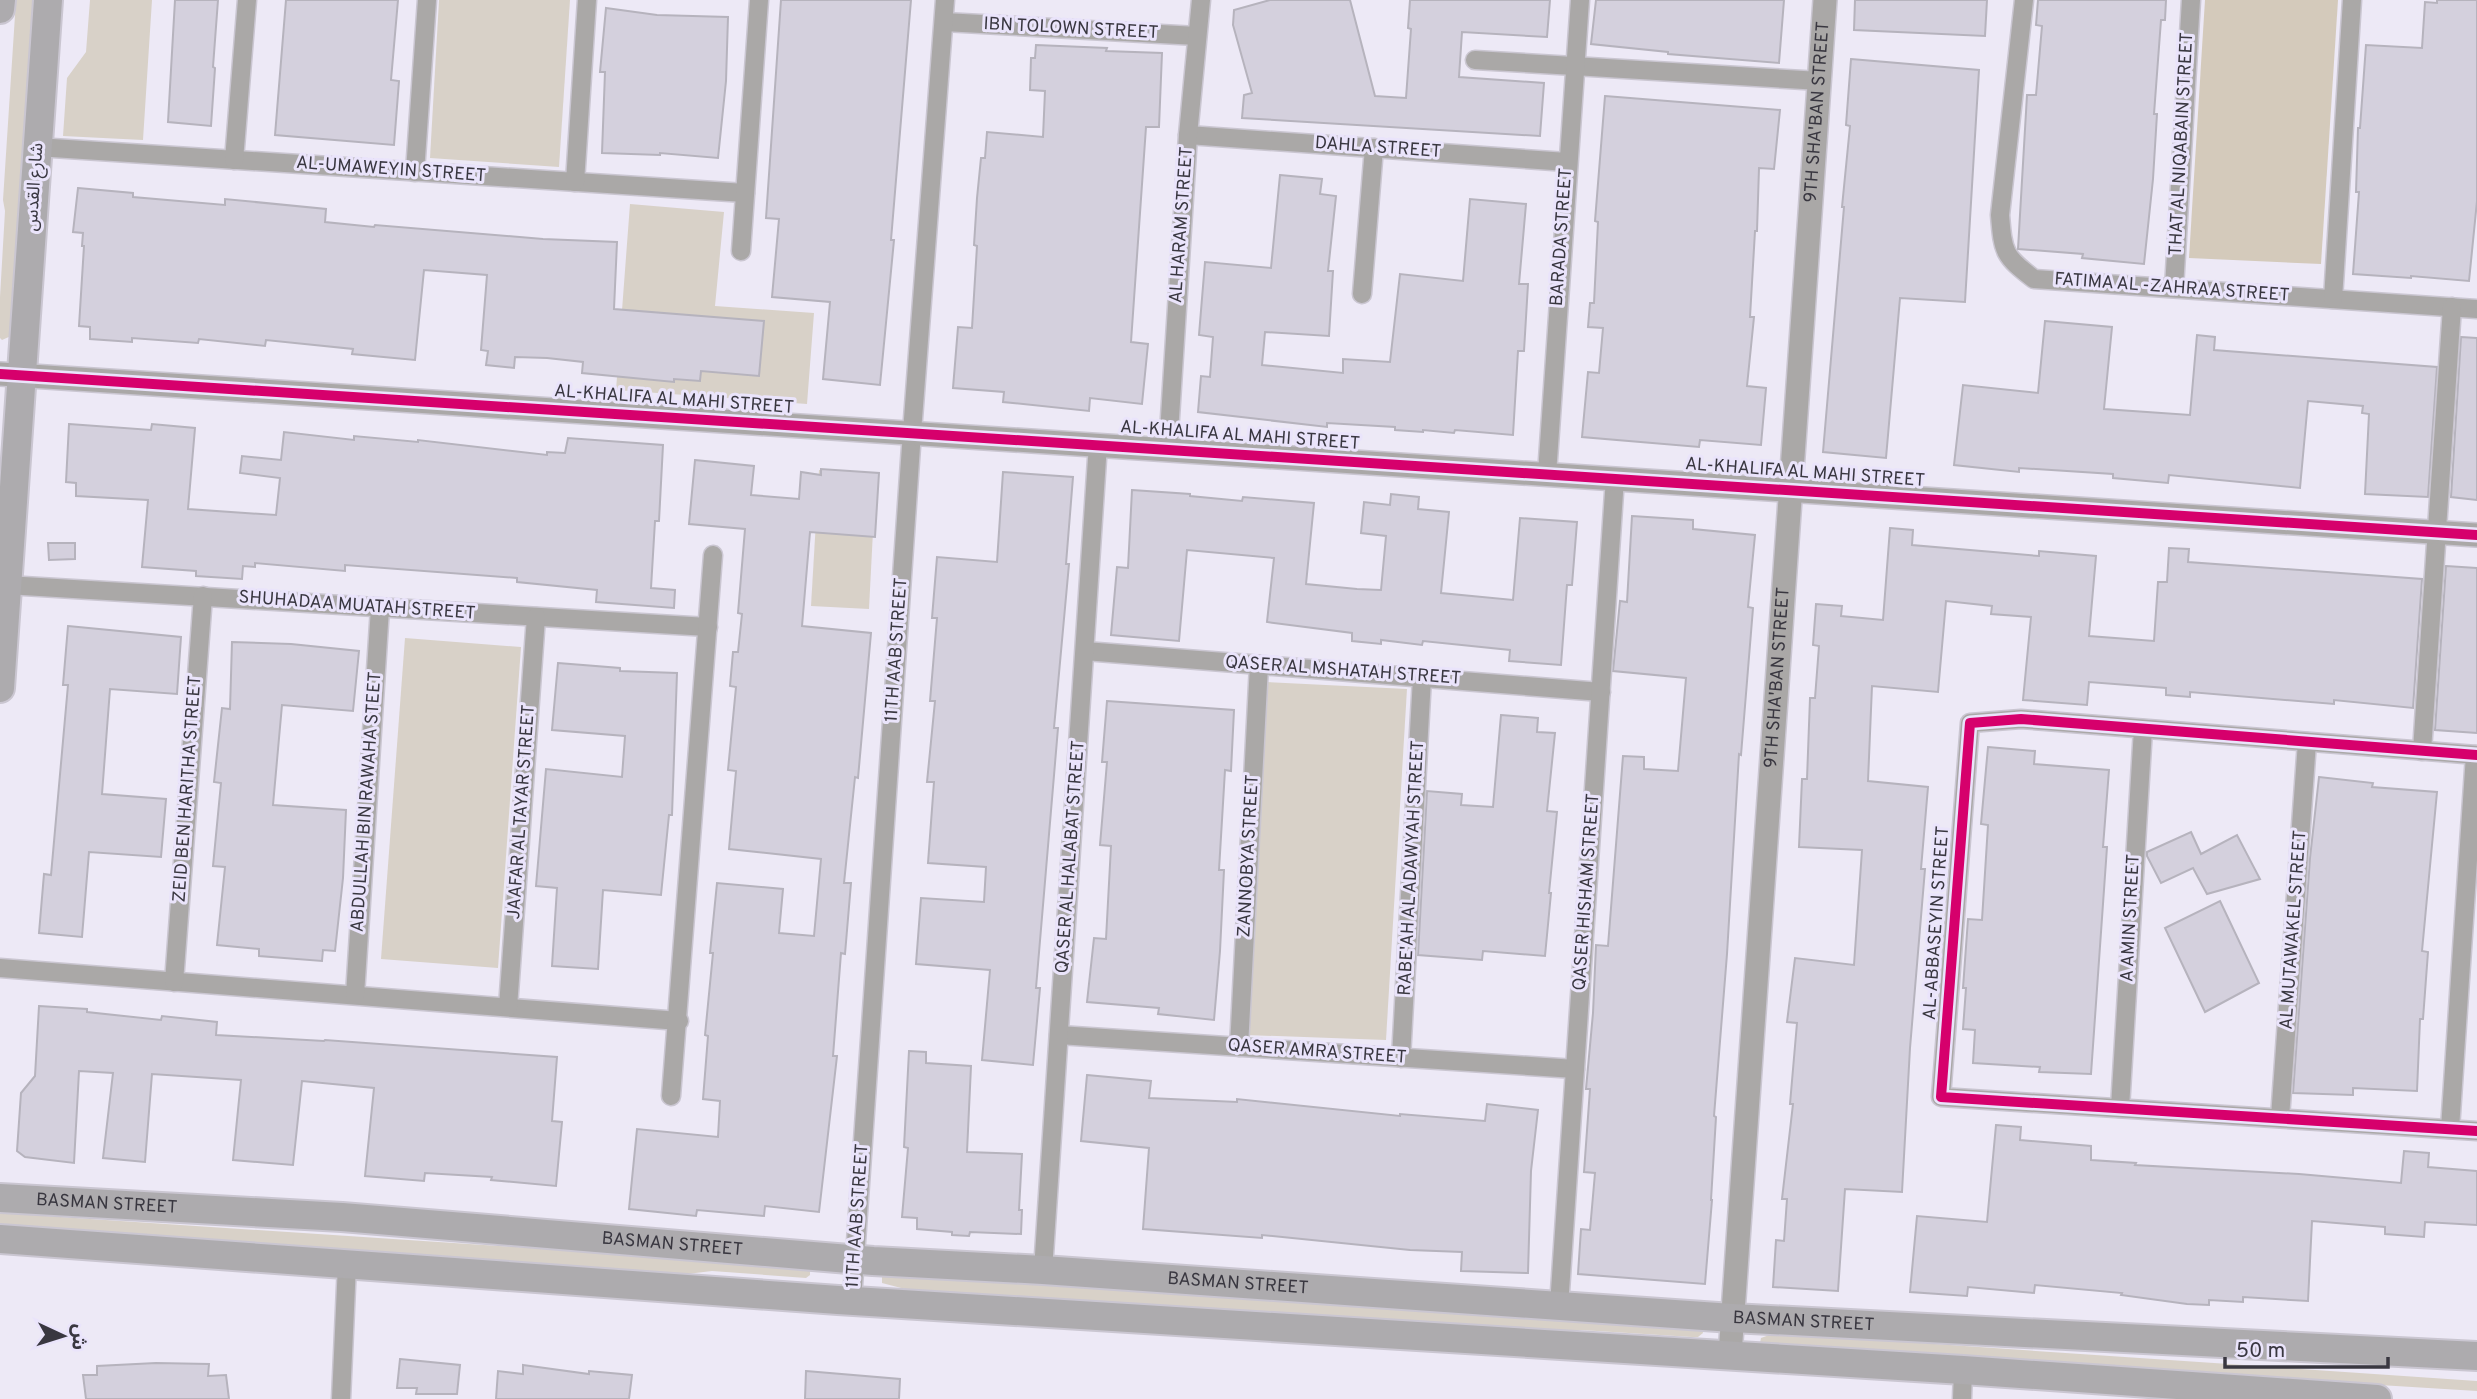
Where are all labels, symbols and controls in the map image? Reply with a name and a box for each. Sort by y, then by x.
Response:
street label: IBN TOLOWN STREET [983,13,1159,45]
street label: 9TH SHA'BAN STREET [1799,21,1835,203]
street label: THAT AL NIQABAIN STREET [2165,32,2199,256]
street label: DAHLA STREET [1314,132,1442,164]
street label: شارع القدس [20,142,51,232]
street label: AL HARAM STREET [1165,146,1199,304]
street label: AL-UMAWEYIN STREET [295,152,487,188]
street label: BARADA STREET [1546,167,1578,307]
street label: FATIMA AL -ZAHRAA STREET [2054,268,2290,308]
street label: AL-KHALIFA AL MAHI STREET [553,380,795,420]
street label: AL-KHALIFA AL MAHI STREET [1119,416,1361,456]
street label: AL-KHALIFA AL MAHI STREET [1684,453,1926,493]
street label: 11TH AAB STREET [880,577,914,723]
street label: SHUHADAA MUATAH STREET [238,586,476,626]
street label: 9TH SHA'BAN STREET [1760,586,1795,769]
street label: QASER AL MSHATAH STREET [1224,651,1462,691]
street label: ABDULLAH BIN RAWAHA STEET [346,671,388,933]
street label: ZEID BEN HARITHA STREET [169,675,207,903]
street label: JAAFAR AL TAYAR STREET [503,704,541,920]
street label: QASER AL HALABAT STREET [1051,740,1091,974]
street label: RABE'AH AL ADAWYAH STREET [1394,740,1430,996]
street label: ZANNOBYA STREET [1233,774,1265,938]
street label: QASER HISHAM STREET [1569,793,1605,991]
street label: AL-ABBASEYIN STREET [1919,825,1955,1021]
street label: AL MUTAWAKEL STREET [2276,829,2312,1031]
street label: A AMIN STREET [2116,853,2146,983]
street label: QASER AMRA STREET [1227,1034,1407,1070]
street label: 11TH AAB STREET [841,1143,875,1289]
street label: BASMAN STREET [35,1189,178,1219]
street label: BASMAN STREET [601,1227,744,1262]
street label: BASMAN STREET [1166,1267,1309,1300]
north arrow [28,1301,98,1371]
street label: BASMAN STREET [1732,1307,1875,1337]
text: ش [65,1323,91,1351]
scale bar [2225,1326,2388,1370]
text: 50 m [2236,1338,2285,1365]

